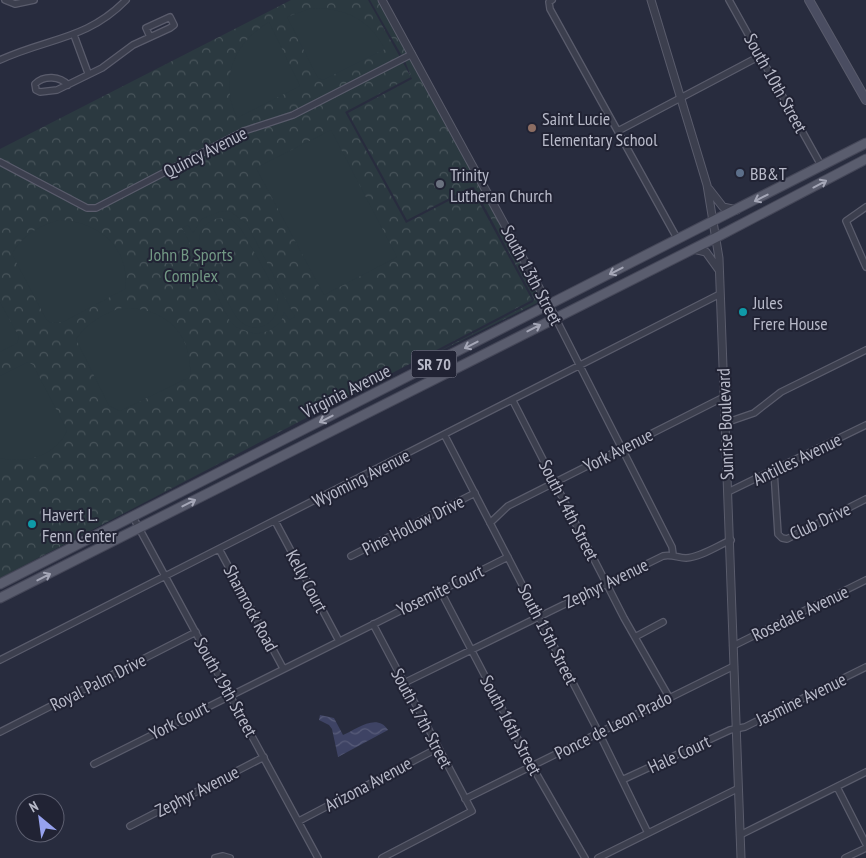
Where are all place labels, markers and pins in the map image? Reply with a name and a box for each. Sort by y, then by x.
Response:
place label: Saint Lucie Elementary School [542,107,658,151]
marker: Saint Lucie Elementary School [526,122,538,134]
place label: BB&T [750,162,787,185]
place label: Trinity Lutheran Church [450,163,552,207]
marker: BB&T [734,167,746,179]
marker: Trinity Lutheran Church [434,178,446,190]
place label: Jules Frere House [752,291,828,335]
marker: Jules Frere House [737,306,749,318]
place label: Havert L. Fenn Center [42,503,117,547]
marker: Havert L. Fenn Center [26,518,38,530]

